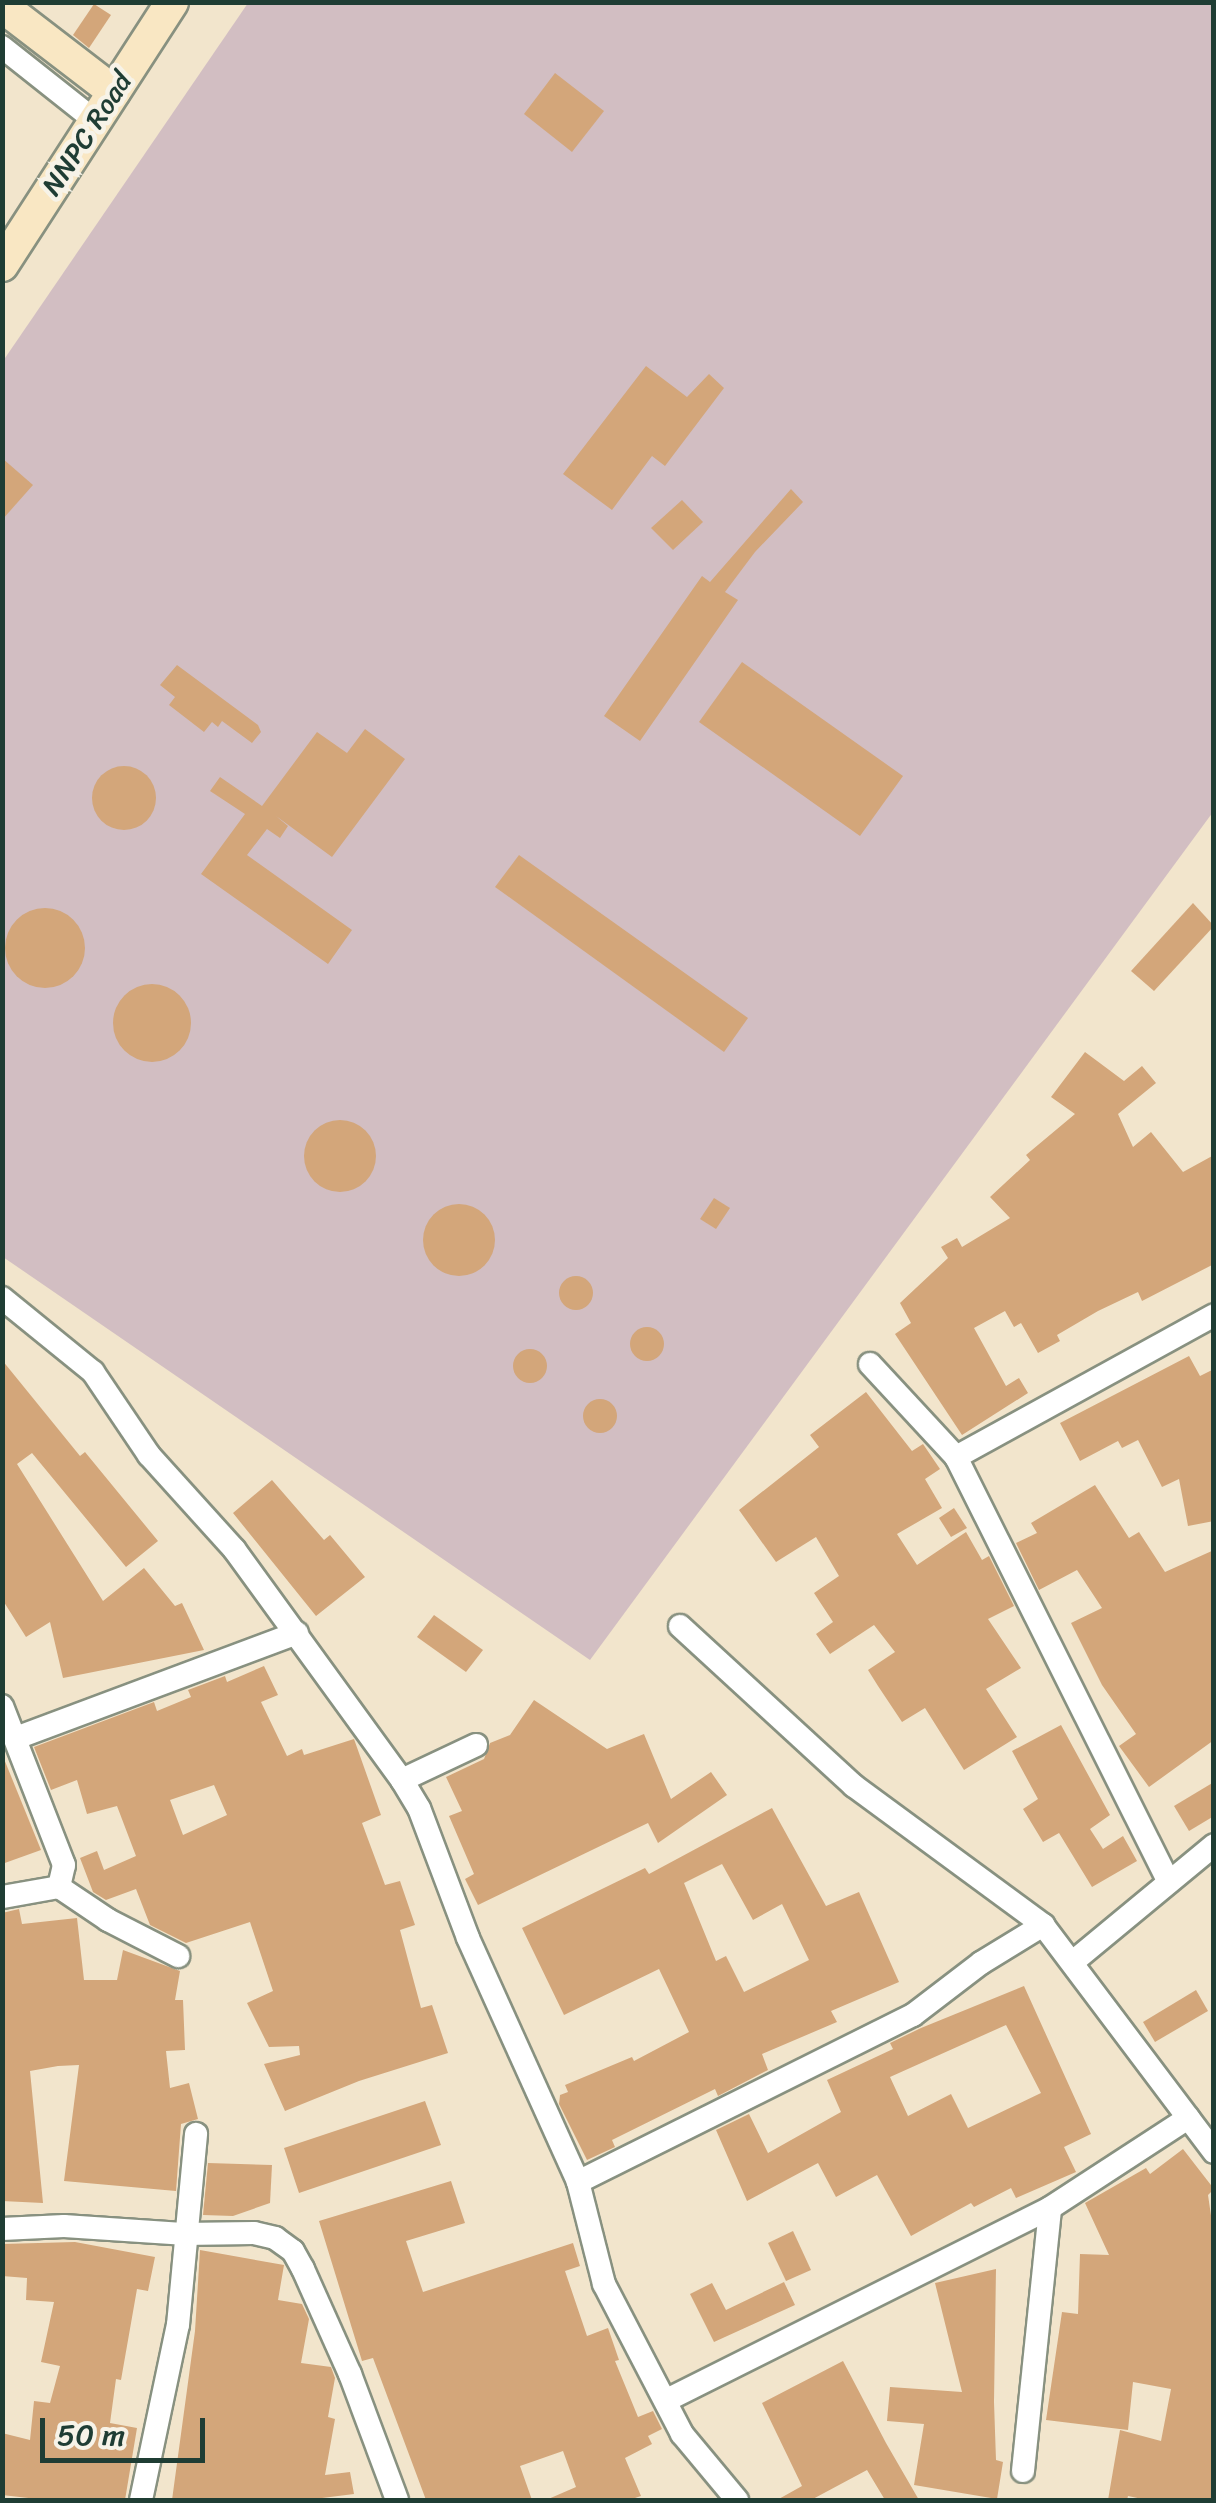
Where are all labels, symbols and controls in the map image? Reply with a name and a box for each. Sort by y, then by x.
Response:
street label: NNPC Road [35,66,139,202]
scale bar [45,2398,210,2460]
text: 50 m [57,2408,125,2462]

